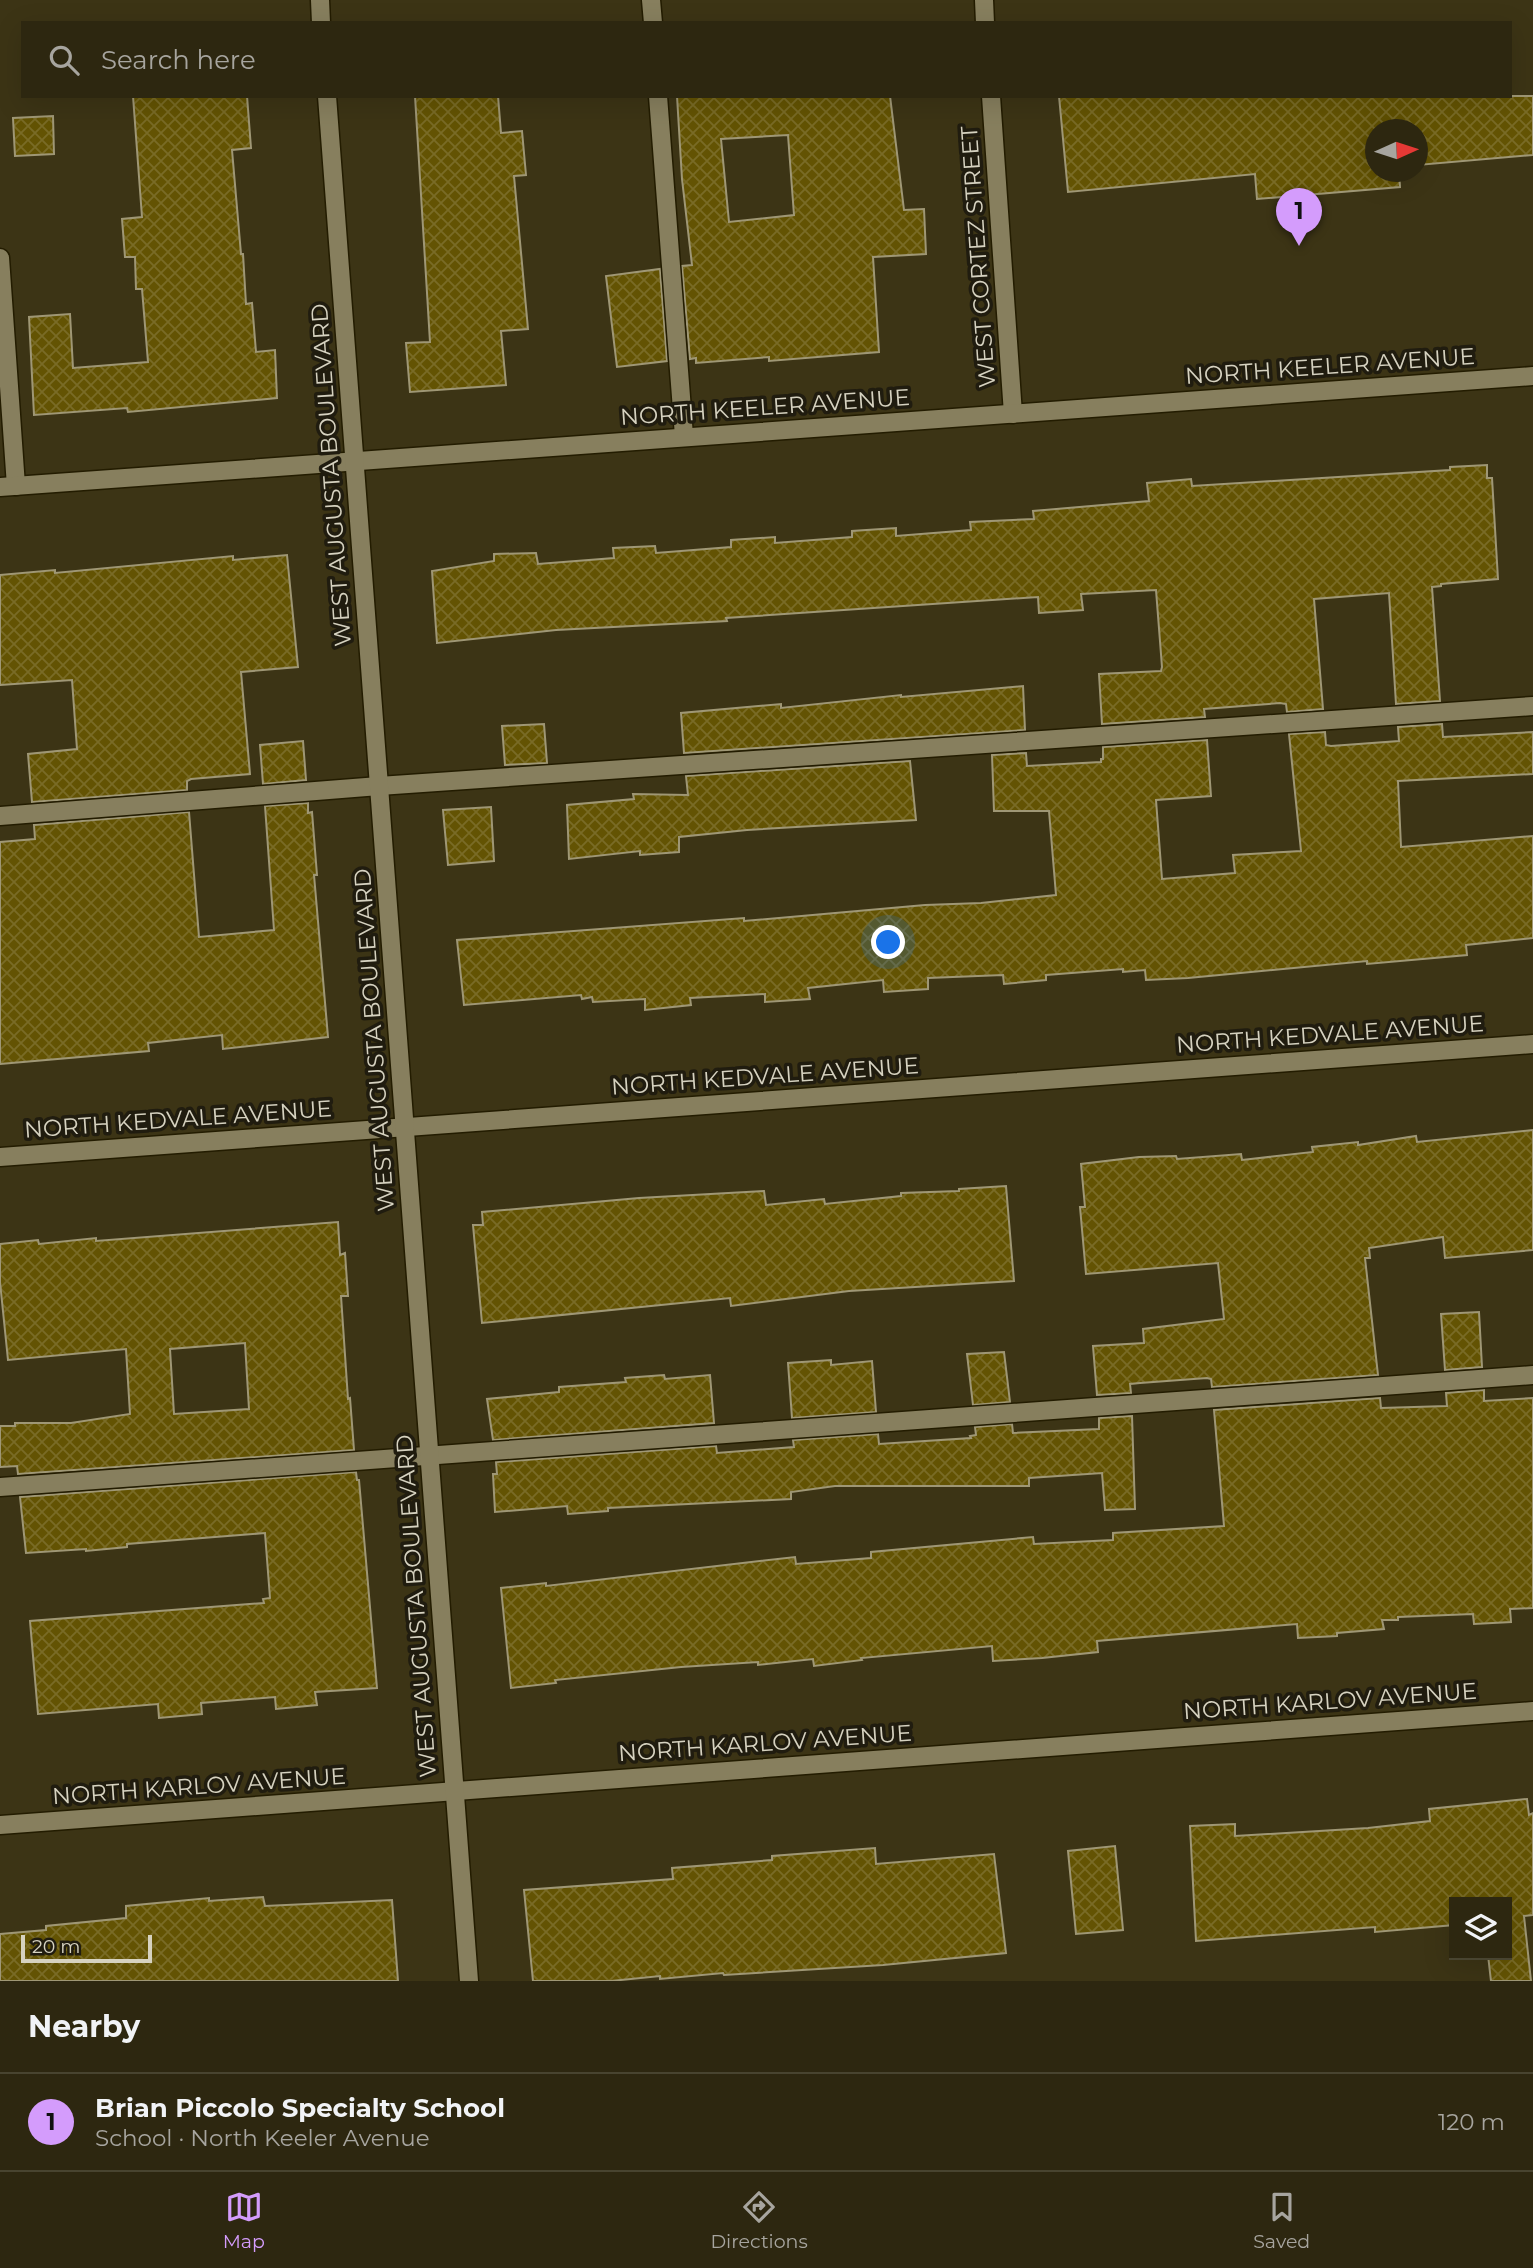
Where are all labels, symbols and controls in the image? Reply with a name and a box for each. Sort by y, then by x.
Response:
search box [21,21,1512,98]
icon: search [45,41,83,79]
text: Search here [101,44,256,76]
north arrow [1365,119,1428,182]
street label: WEST CORTEZ STREET [955,124,1001,389]
pin: 1 [1276,188,1322,246]
street label: WEST AUGUSTA BOULEVARD [305,303,357,647]
street label: NORTH KEELER AVENUE [1184,342,1476,390]
street label: NORTH KEELER AVENUE [619,383,911,431]
street label: WEST AUGUSTA BOULEVARD [348,868,400,1212]
your location [871,925,905,959]
street label: NORTH KEDVALE AVENUE [1175,1009,1485,1059]
street label: NORTH KEDVALE AVENUE [610,1051,920,1101]
street label: NORTH KEDVALE AVENUE [23,1094,333,1144]
street label: WEST AUGUSTA BOULEVARD [390,1434,442,1778]
street label: NORTH KARLOV AVENUE [1182,1677,1478,1725]
street label: NORTH KARLOV AVENUE [617,1719,913,1767]
street label: NORTH KARLOV AVENUE [51,1762,347,1810]
map controls [1449,1897,1512,1960]
button: layers [1449,1897,1512,1960]
scale bar [21,1932,152,1964]
text: 20 m [32,1935,80,1958]
text: Nearby [28,2008,140,2045]
text: Brian Piccolo Specialty School [95,2092,505,2124]
text: 1 [46,2108,56,2136]
text: 120 m [1438,2108,1505,2136]
text: School · North Keeler Avenue [95,2124,430,2152]
tab: Map [223,2188,265,2253]
tab: Directions [710,2188,808,2253]
tab: Saved [1253,2188,1310,2253]

